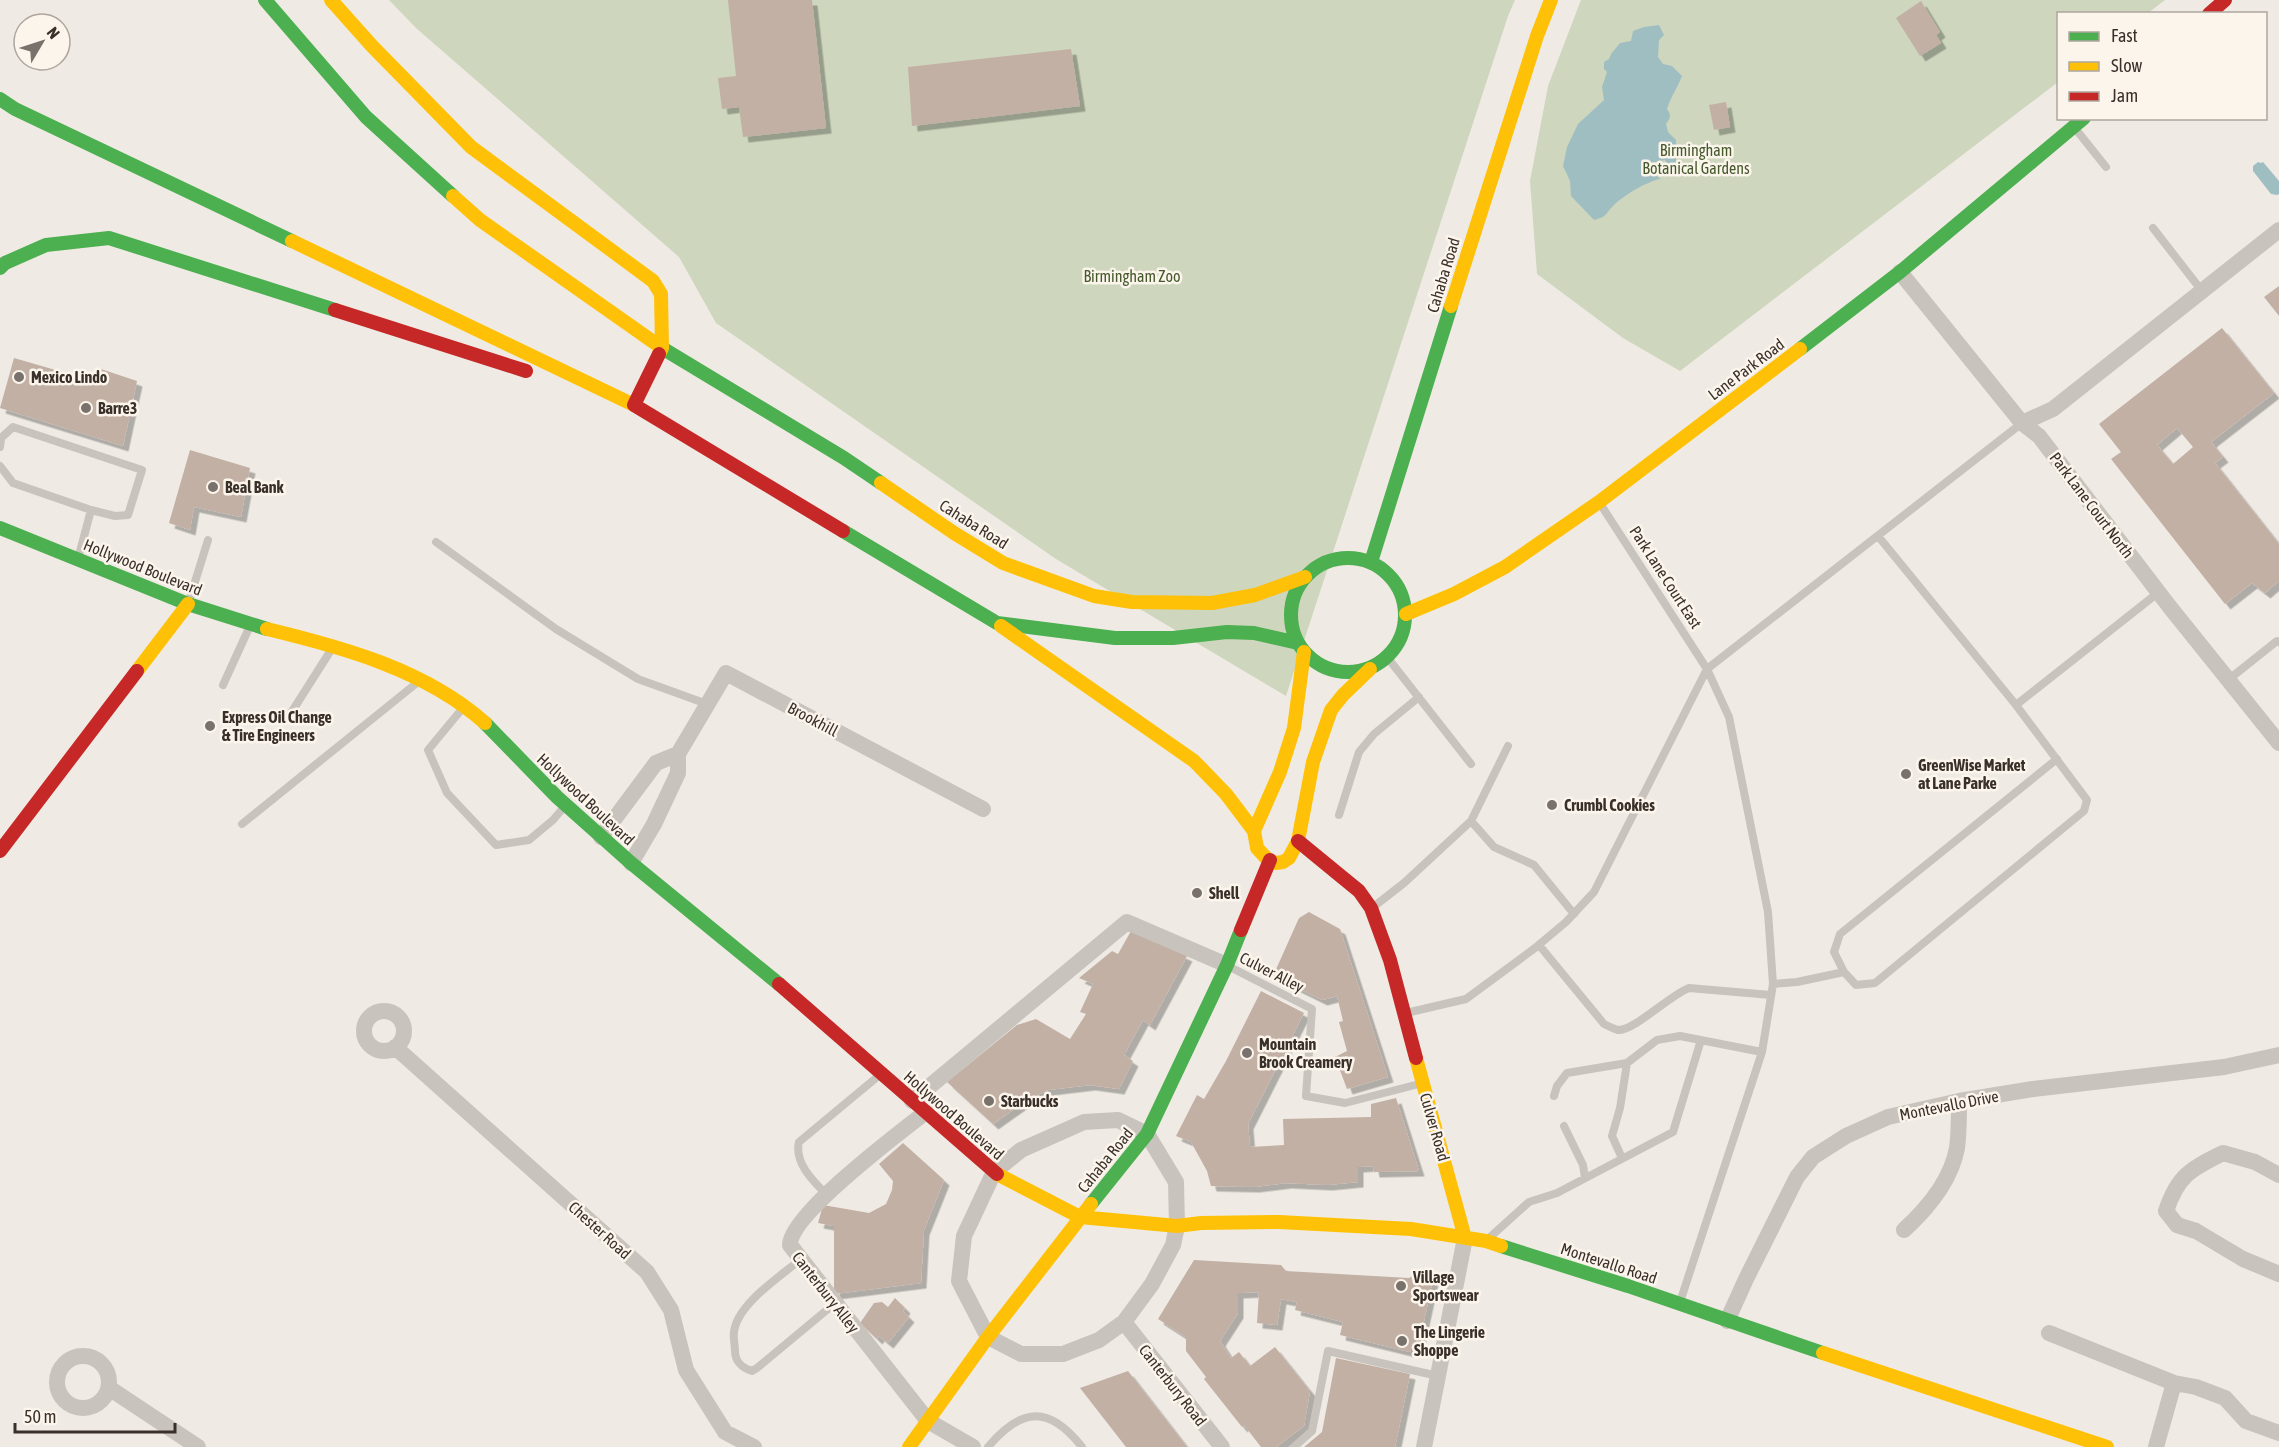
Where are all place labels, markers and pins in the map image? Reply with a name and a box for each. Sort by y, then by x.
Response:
place label: Mexico Lindo [31,368,108,386]
marker: Mexico Lindo [12,370,26,384]
place label: Barre3 [98,399,137,417]
marker: Barre3 [79,401,93,415]
place label: Beal Bank [225,478,285,496]
marker: Beal Bank [206,480,220,494]
place label: Express Oil Change & Tire Engineers [222,708,332,744]
marker: Express Oil Change & Tire Engineers [203,719,217,733]
place label: GreenWise Market at Lane Parke [1918,756,2026,792]
marker: GreenWise Market at Lane Parke [1899,767,1913,781]
place label: Crumbl Cookies [1564,796,1655,814]
marker: Crumbl Cookies [1545,798,1559,812]
place label: Shell [1209,884,1240,902]
marker: Shell [1190,886,1204,900]
place label: Mountain Brook Creamery [1259,1035,1353,1071]
marker: Mountain Brook Creamery [1240,1046,1254,1060]
place label: Starbucks [1001,1092,1059,1110]
marker: Starbucks [982,1094,996,1108]
place label: Village Sportswear [1412,1268,1479,1304]
marker: Village Sportswear [1394,1279,1408,1293]
place label: The Lingerie Shoppe [1414,1323,1485,1359]
marker: The Lingerie Shoppe [1395,1334,1409,1348]

